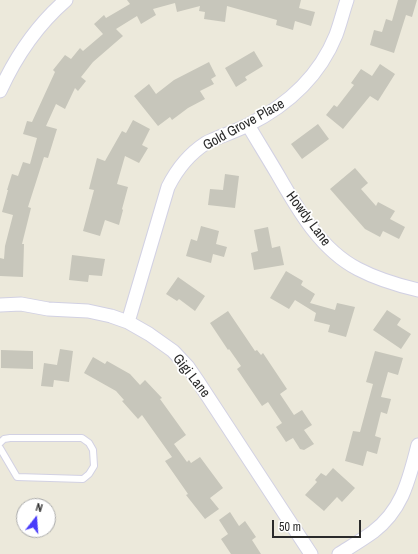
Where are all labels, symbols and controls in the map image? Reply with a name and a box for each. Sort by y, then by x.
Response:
street label: Gold Grove Place [200,96,288,154]
street label: Howdy Lane [282,188,334,250]
street label: Gigi Lane [169,351,213,401]
north arrow [16,498,56,538]
text: N [34,500,44,515]
scale bar [274,512,363,538]
text: 50 m [279,519,301,535]

